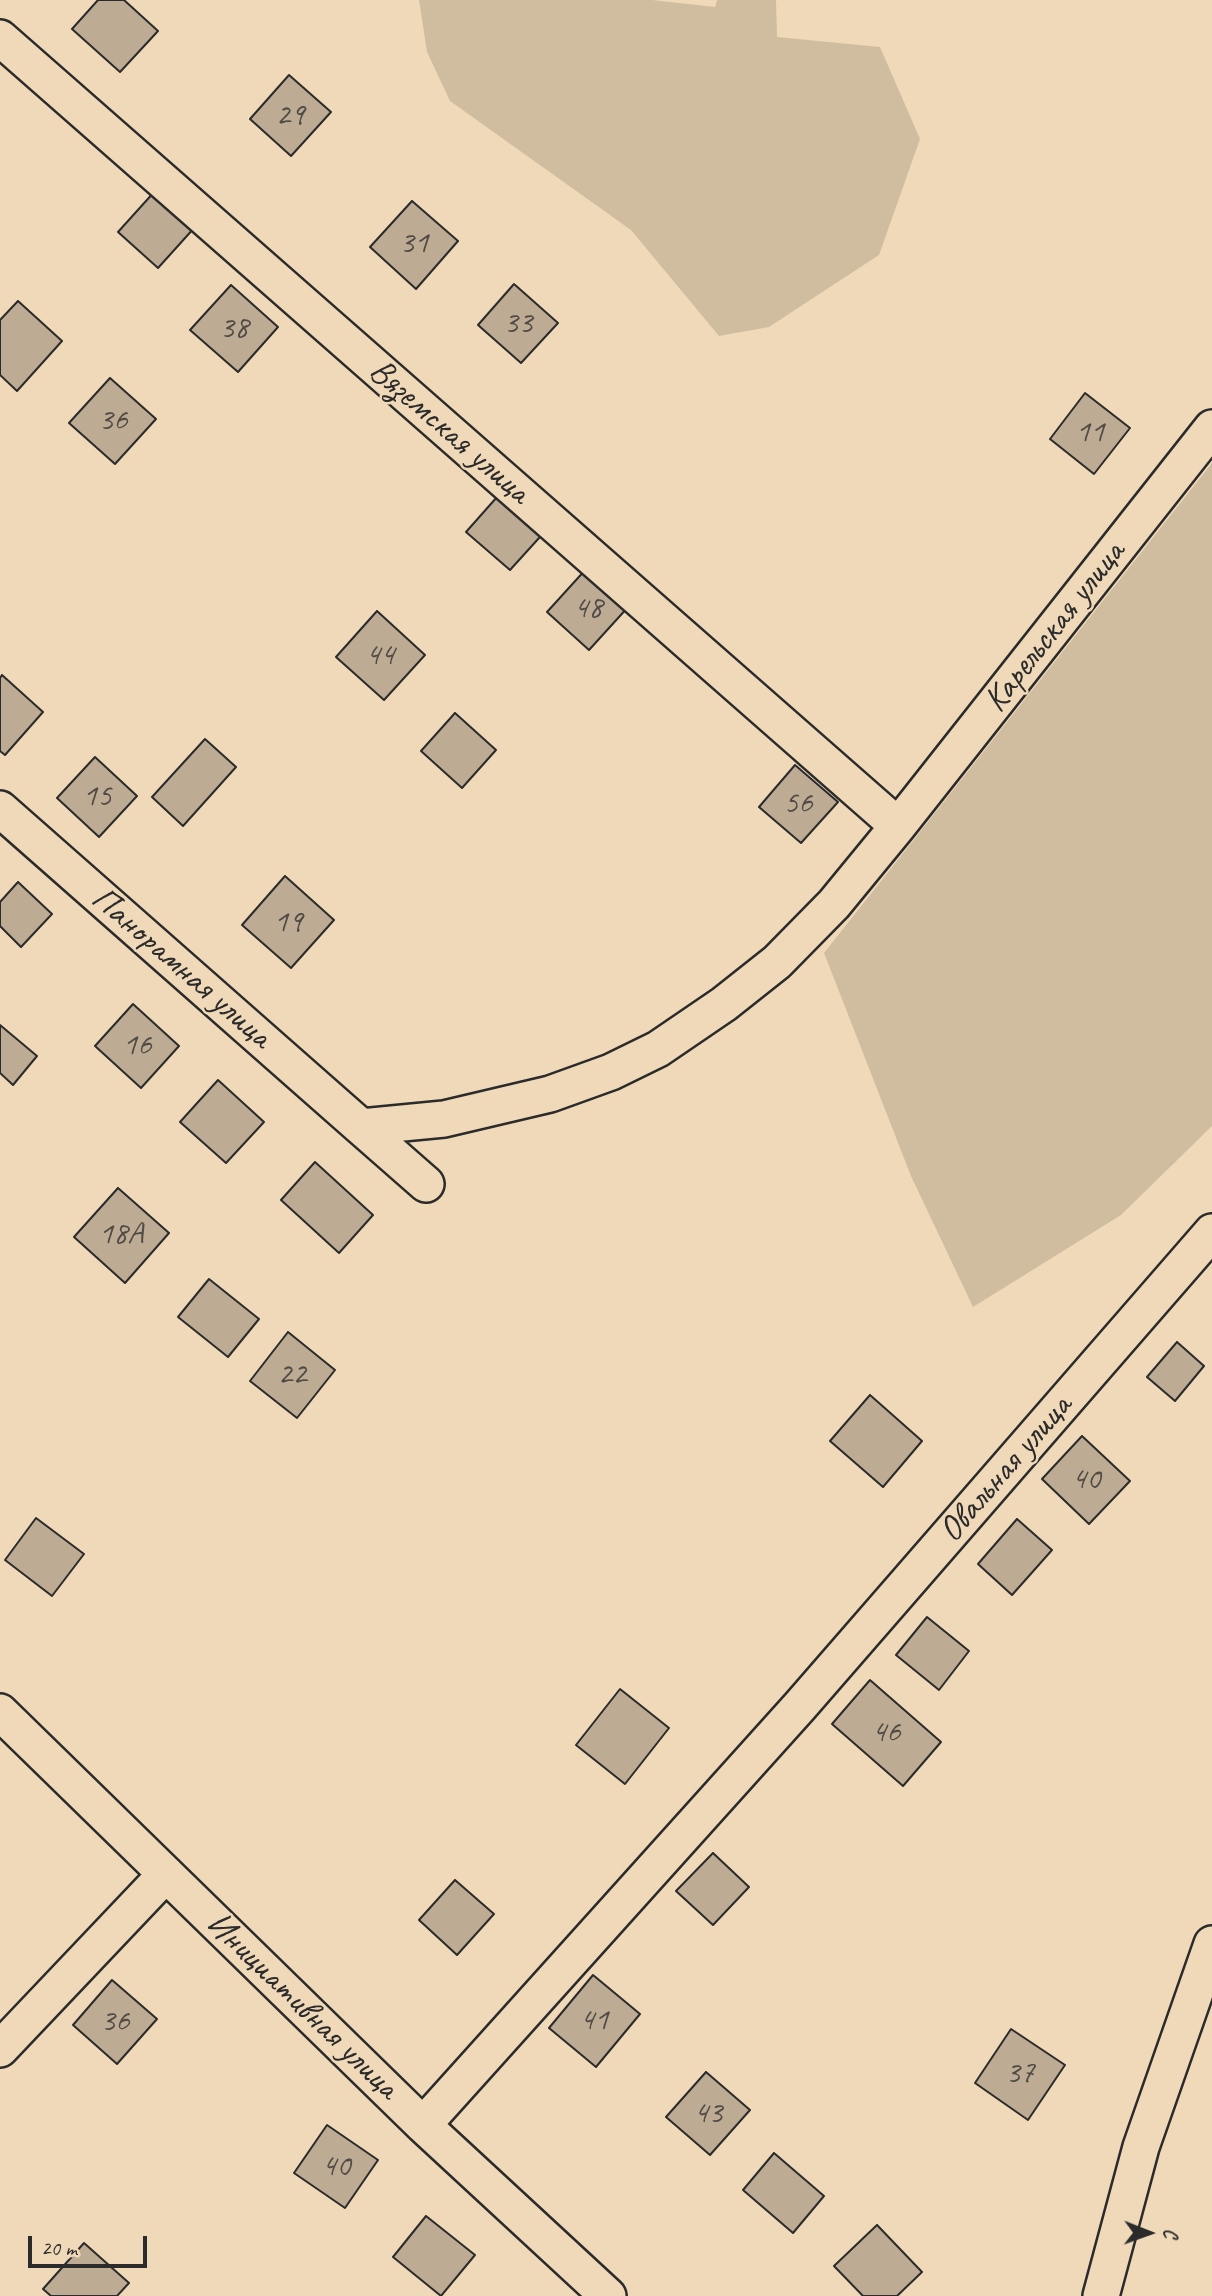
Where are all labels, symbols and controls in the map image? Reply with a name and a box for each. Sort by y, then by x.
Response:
house number: 29 [276,97,304,135]
house number: 31 [400,225,428,263]
house number: 33 [504,305,532,343]
house number: 38 [220,310,248,348]
street label: Вяземская улица [360,351,538,513]
house number: 36 [99,402,127,440]
house number: 11 [1076,414,1104,452]
street label: Карельская улица [975,533,1135,721]
house number: 48 [574,590,602,628]
house number: 44 [366,637,394,675]
house number: 15 [83,778,111,816]
house number: 56 [784,785,812,823]
street label: Панорамная улица [82,878,280,1058]
house number: 19 [274,904,302,942]
house number: 16 [123,1027,151,1065]
house number: 18А [99,1216,143,1254]
house number: 22 [278,1356,306,1394]
street label: Овальная улица [931,1387,1081,1551]
house number: 40 [1072,1461,1100,1499]
house number: 46 [872,1714,900,1752]
street label: Инициативная улица [197,1904,407,2108]
house number: 41 [580,2002,608,2040]
house number: 36 [101,2003,129,2041]
house number: 37 [1006,2055,1034,2093]
house number: 43 [694,2095,722,2133]
house number: 40 [322,2148,350,2186]
north arrow [1114,2198,1184,2268]
scale bar [32,2222,150,2266]
text: С [1158,2228,1182,2238]
text: 20 m [41,2235,77,2261]

